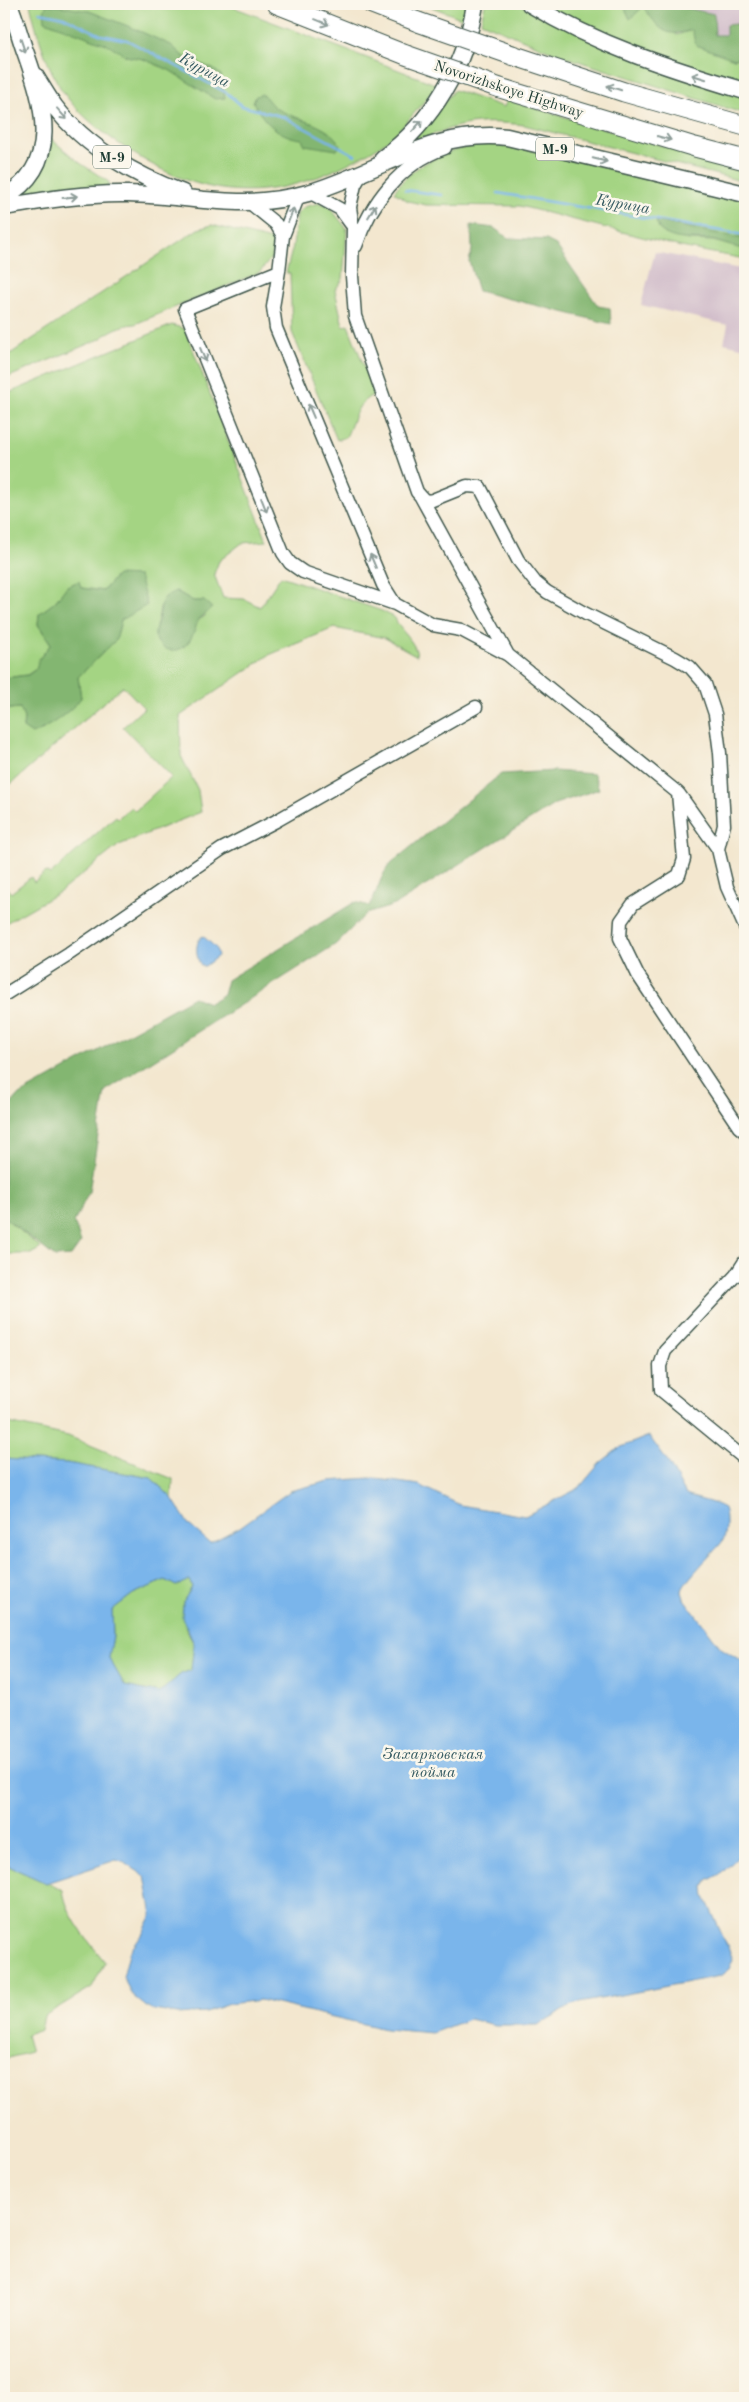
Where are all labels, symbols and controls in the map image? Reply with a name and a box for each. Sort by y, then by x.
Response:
one-way arrow [315,18,330,27]
one-way arrow [19,38,28,53]
water label: Курица [175,50,232,91]
street label: Novorizhskoye Highway [432,59,585,122]
one-way arrow [691,71,707,81]
one-way arrow [607,83,623,93]
one-way arrow [56,108,67,121]
one-way arrow [411,120,423,133]
one-way arrow [656,134,672,144]
road number: М-9 [536,138,574,160]
road number: М-9 [93,146,131,168]
one-way arrow [592,156,608,165]
one-way arrow [61,192,77,202]
water label: Курица [593,192,652,218]
one-way arrow [368,204,378,218]
one-way arrow [287,208,296,224]
one-way arrow [200,347,209,362]
one-way arrow [305,404,315,419]
one-way arrow [260,497,269,512]
one-way arrow [368,554,377,569]
water label: Захарковская пойма [383,1747,484,1781]

